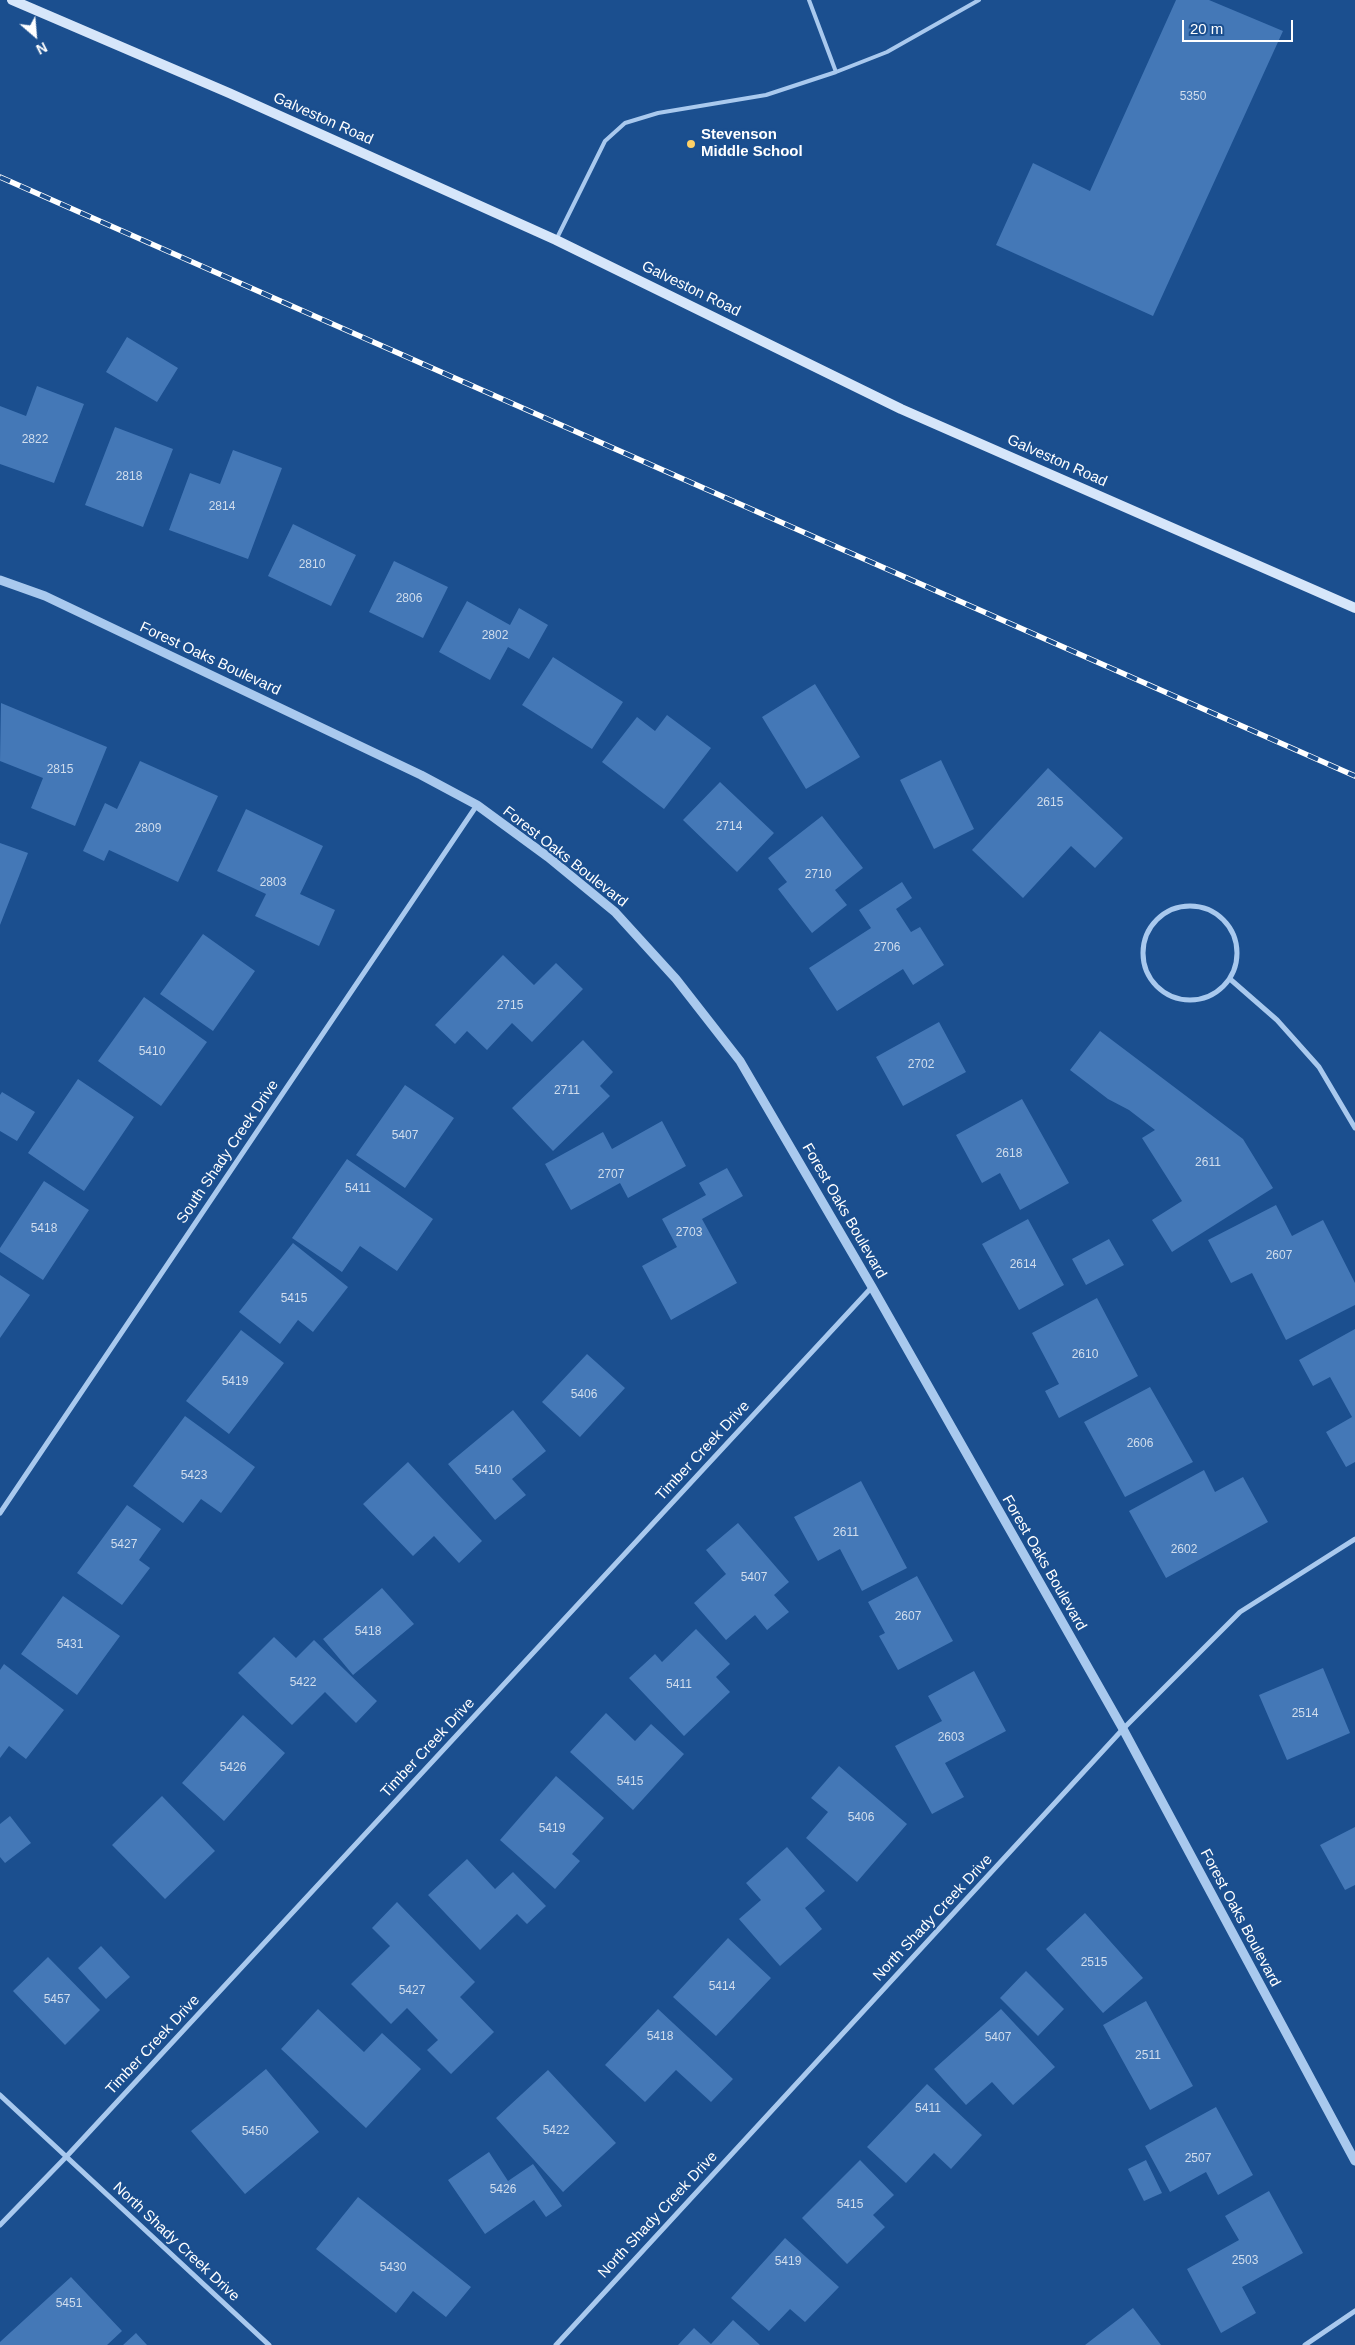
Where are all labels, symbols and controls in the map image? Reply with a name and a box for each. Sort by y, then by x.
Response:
north arrow [10,10,60,60]
scale bar [1185,10,1296,42]
text: 20 m [1190,20,1223,37]
text: N [34,39,50,58]
street label: Galveston Road [270,89,376,149]
house number: 5350 [1180,90,1206,104]
place label: Stevenson Middle School [701,126,803,161]
marker: Stevenson Middle School [685,138,697,150]
street label: Galveston Road [639,257,743,321]
street label: Galveston Road [1004,431,1110,491]
house number: 2822 [22,433,48,447]
house number: 2818 [116,470,142,484]
house number: 2814 [209,500,235,514]
house number: 2810 [299,558,325,572]
house number: 2806 [396,592,422,606]
street label: Forest Oaks Boulevard [137,618,283,700]
house number: 2802 [482,629,508,643]
house number: 2815 [47,763,73,777]
house number: 2615 [1037,796,1063,810]
street label: Forest Oaks Boulevard [499,803,631,911]
house number: 2714 [716,820,742,834]
house number: 2809 [135,822,161,836]
house number: 2710 [805,868,831,882]
house number: 2803 [260,876,286,890]
house number: 2706 [874,941,900,955]
house number: 2715 [497,999,523,1013]
house number: 5410 [139,1045,165,1059]
house number: 2702 [908,1058,934,1072]
street label: South Shady Creek Drive [173,1077,283,1227]
house number: 2711 [554,1084,580,1098]
house number: 5407 [392,1129,418,1143]
street label: Forest Oaks Boulevard [798,1140,890,1282]
house number: 2618 [996,1147,1022,1161]
house number: 2611 [1195,1156,1221,1170]
house number: 2707 [598,1168,624,1182]
house number: 5411 [345,1182,371,1196]
house number: 5418 [31,1222,57,1236]
house number: 2703 [676,1226,702,1240]
house number: 2607 [1266,1249,1292,1263]
house number: 2614 [1010,1258,1036,1272]
house number: 5415 [281,1292,307,1306]
house number: 2610 [1072,1348,1098,1362]
house number: 5419 [222,1375,248,1389]
house number: 5406 [571,1388,597,1402]
street label: Timber Creek Drive [652,1398,754,1504]
house number: 2606 [1127,1437,1153,1451]
house number: 5410 [475,1464,501,1478]
house number: 5423 [181,1469,207,1483]
street label: Forest Oaks Boulevard [998,1492,1090,1634]
house number: 2611 [833,1526,859,1540]
house number: 5427 [111,1538,137,1552]
house number: 2602 [1171,1543,1197,1557]
house number: 5407 [741,1571,767,1585]
house number: 2607 [895,1610,921,1624]
house number: 5418 [355,1625,381,1639]
house number: 5431 [57,1638,83,1652]
house number: 5422 [290,1676,316,1690]
house number: 5411 [666,1678,692,1692]
street label: Timber Creek Drive [377,1695,479,1801]
house number: 2514 [1292,1707,1318,1721]
house number: 2603 [938,1731,964,1745]
house number: 5426 [220,1761,246,1775]
house number: 5415 [617,1775,643,1789]
house number: 5406 [848,1811,874,1825]
house number: 5419 [539,1822,565,1836]
street label: Forest Oaks Boulevard [1196,1846,1284,1990]
street label: North Shady Creek Drive [870,1851,996,1985]
house number: 2515 [1081,1956,1107,1970]
house number: 5414 [709,1980,735,1994]
house number: 5427 [399,1984,425,1998]
street label: Timber Creek Drive [102,1992,204,2098]
house number: 5457 [44,1993,70,2007]
house number: 5418 [647,2030,673,2044]
house number: 5407 [985,2031,1011,2045]
house number: 2511 [1135,2049,1161,2063]
house number: 5411 [915,2102,941,2116]
house number: 5422 [543,2124,569,2138]
house number: 5450 [242,2125,268,2139]
street label: North Shady Creek Drive [595,2148,721,2282]
house number: 2507 [1185,2152,1211,2166]
street label: North Shady Creek Drive [109,2179,243,2305]
house number: 5426 [490,2183,516,2197]
house number: 5415 [837,2198,863,2212]
house number: 2503 [1232,2254,1258,2268]
house number: 5419 [775,2255,801,2269]
house number: 5430 [380,2261,406,2275]
house number: 5451 [56,2297,82,2311]

